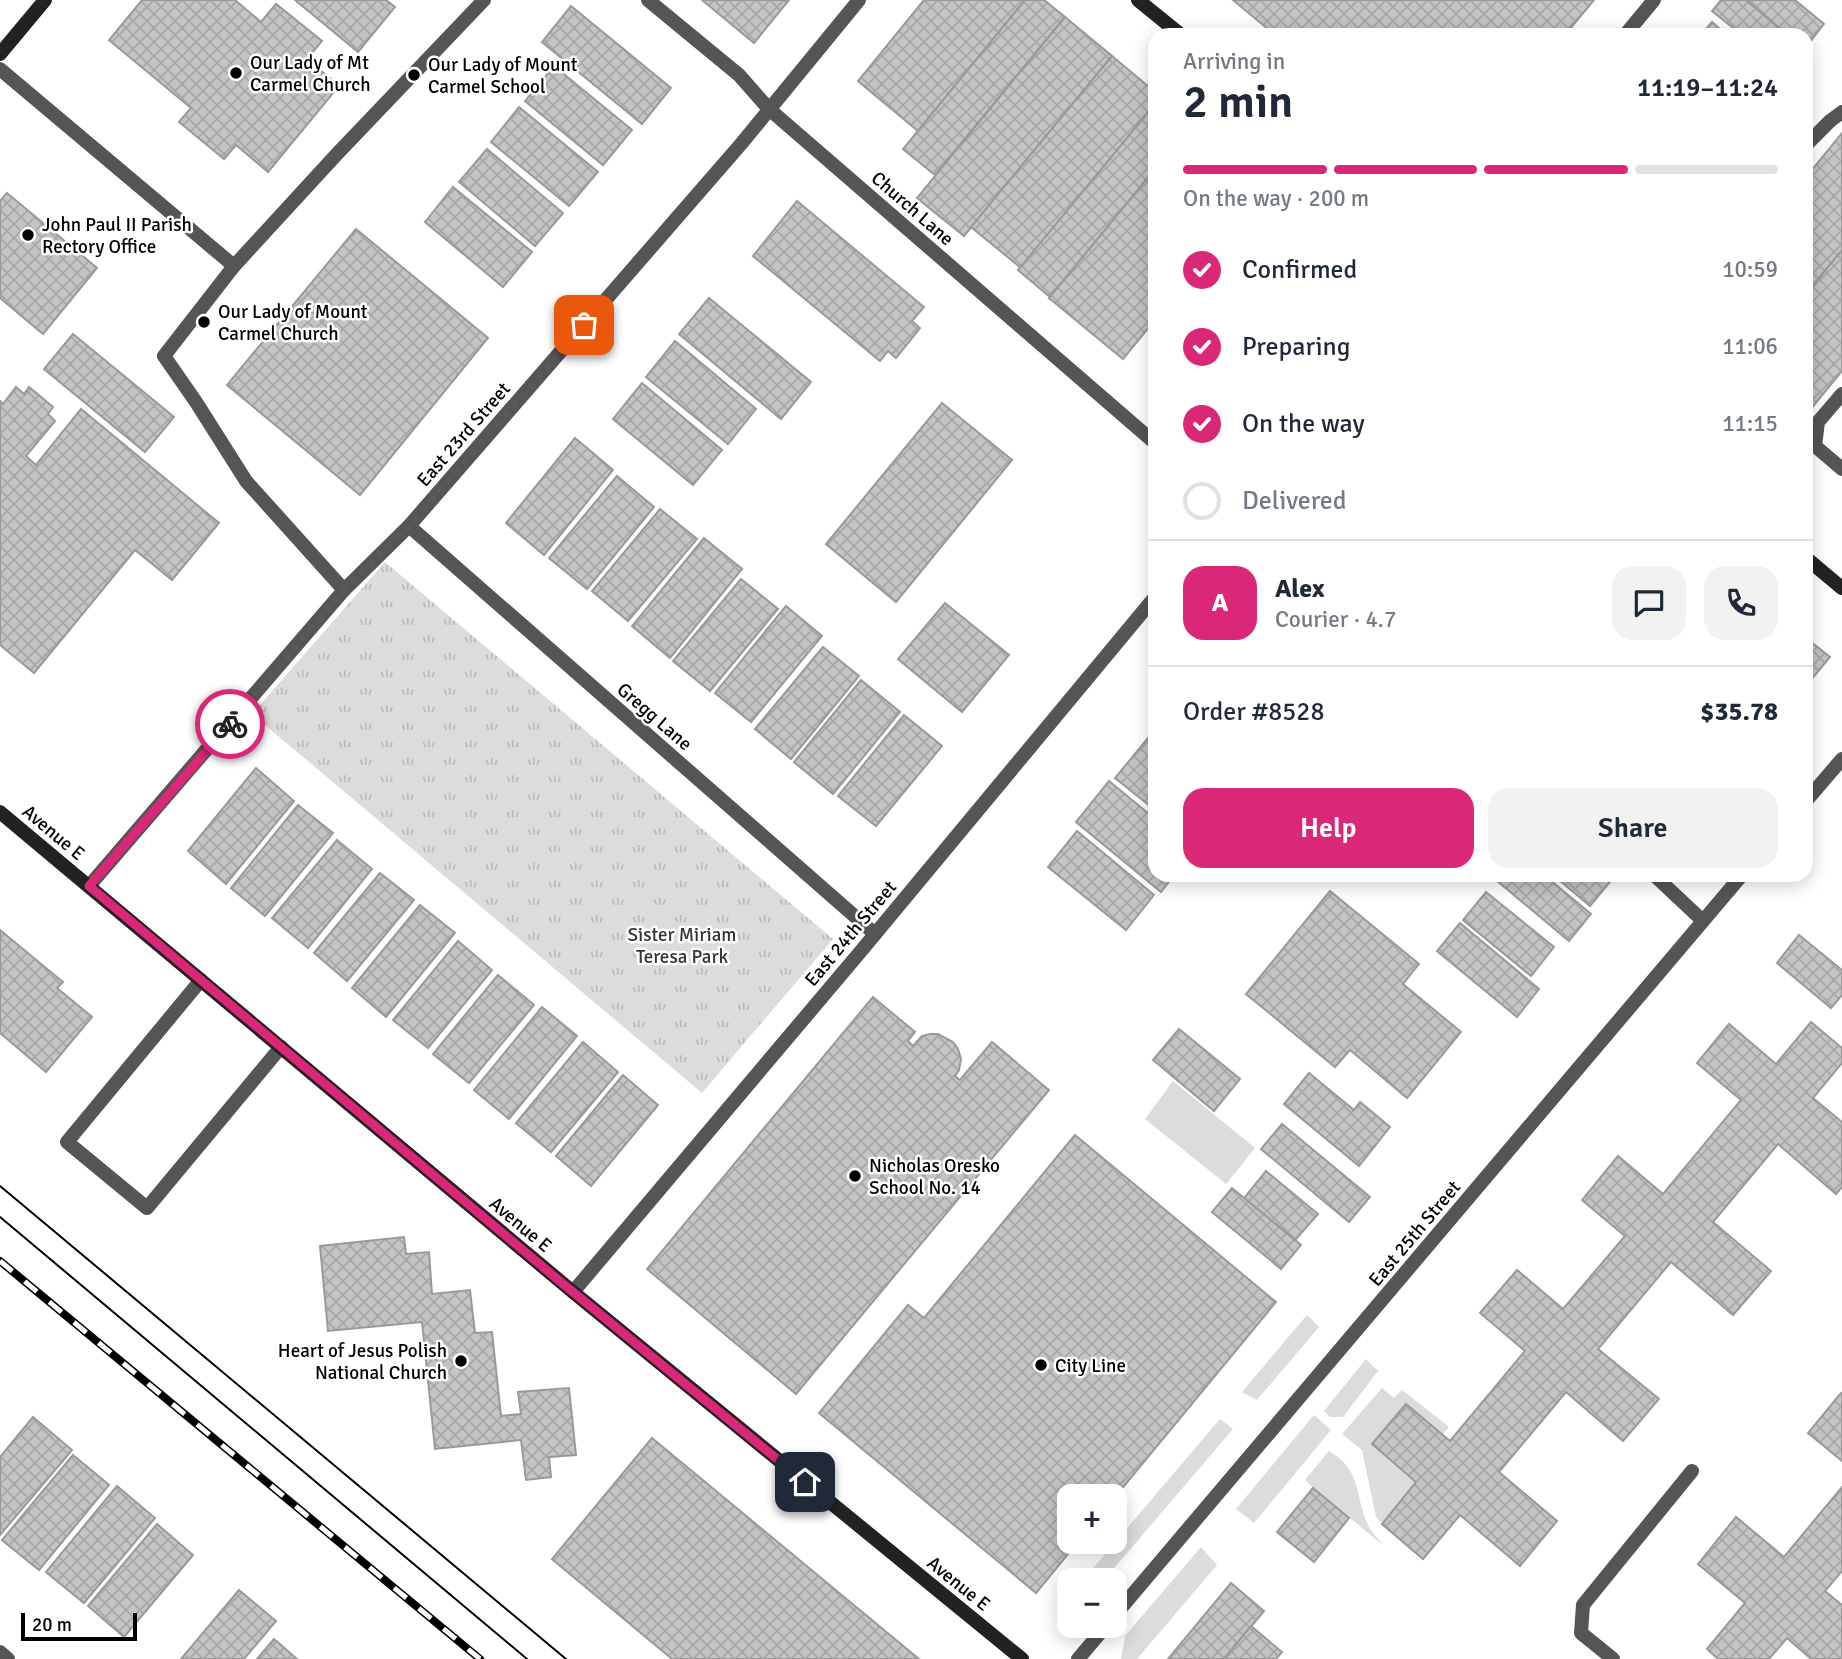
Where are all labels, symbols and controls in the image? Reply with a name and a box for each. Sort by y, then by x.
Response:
text: Arriving in [1183,47,1285,76]
place label: Our Lady of Mt Carmel Church [250,51,371,97]
place label: Our Lady of Mount Carmel School [428,53,578,99]
marker: Our Lady of Mt Carmel Church [228,65,244,81]
marker: Our Lady of Mount Carmel School [406,67,422,83]
text: 11:19–11:24 [1637,72,1778,104]
text: 2 min [1183,74,1293,130]
street label: Church Lane [866,166,959,251]
text: On the way · 200 m [1183,184,1369,213]
place label: John Paul II Parish Rectory Office [42,213,192,259]
marker: John Paul II Parish Rectory Office [20,227,36,243]
icon: check [1183,251,1221,289]
text: Confirmed [1242,254,1357,286]
text: 10:59 [1722,255,1778,284]
pin [554,295,614,355]
place label: Our Lady of Mount Carmel Church [218,300,368,346]
icon: bag [565,306,603,344]
marker: Our Lady of Mount Carmel Church [196,314,212,330]
icon: check [1183,328,1221,366]
text: Preparing [1242,331,1350,363]
text: 11:06 [1722,332,1778,361]
street label: East 23rd Street [412,377,516,492]
icon: check [1183,405,1221,443]
text: On the way [1242,408,1365,440]
text: 11:15 [1722,409,1778,438]
text: Delivered [1242,485,1347,517]
button: chat [1612,566,1686,640]
button: phone [1704,566,1778,640]
text: Alex [1275,573,1325,605]
text: A [1212,587,1228,619]
text: Courier · 4.7 [1275,605,1396,634]
street label: Gregg Lane [612,678,697,756]
courier [195,689,265,759]
text: Order #8528 [1183,696,1324,728]
text: $35.78 [1700,696,1778,728]
icon: bike [211,705,249,743]
button: Help [1183,788,1474,868]
button: Share [1488,788,1778,868]
street label: Avenue E [17,800,90,866]
street label: East 24th Street [800,876,902,991]
park label: Sister Miriam Teresa Park [628,923,736,969]
place label: Nicholas Oresko School No. 14 [869,1154,1000,1200]
marker: Nicholas Oresko School No. 14 [847,1168,863,1184]
street label: East 25th Street [1364,1176,1466,1291]
street label: Avenue E [484,1192,557,1258]
place label: Heart of Jesus Polish National Church [278,1339,447,1385]
marker: Heart of Jesus Polish National Church [453,1353,469,1369]
place label: City Line [1055,1354,1126,1378]
marker: City Line [1033,1357,1049,1373]
pin [775,1452,835,1512]
icon: home [786,1463,824,1501]
map controls [1057,1484,1127,1638]
button: + [1057,1484,1127,1554]
street label: Avenue E [922,1551,995,1617]
button: − [1057,1568,1127,1638]
scale bar [21,1610,136,1642]
text: 20 m [32,1613,72,1637]

